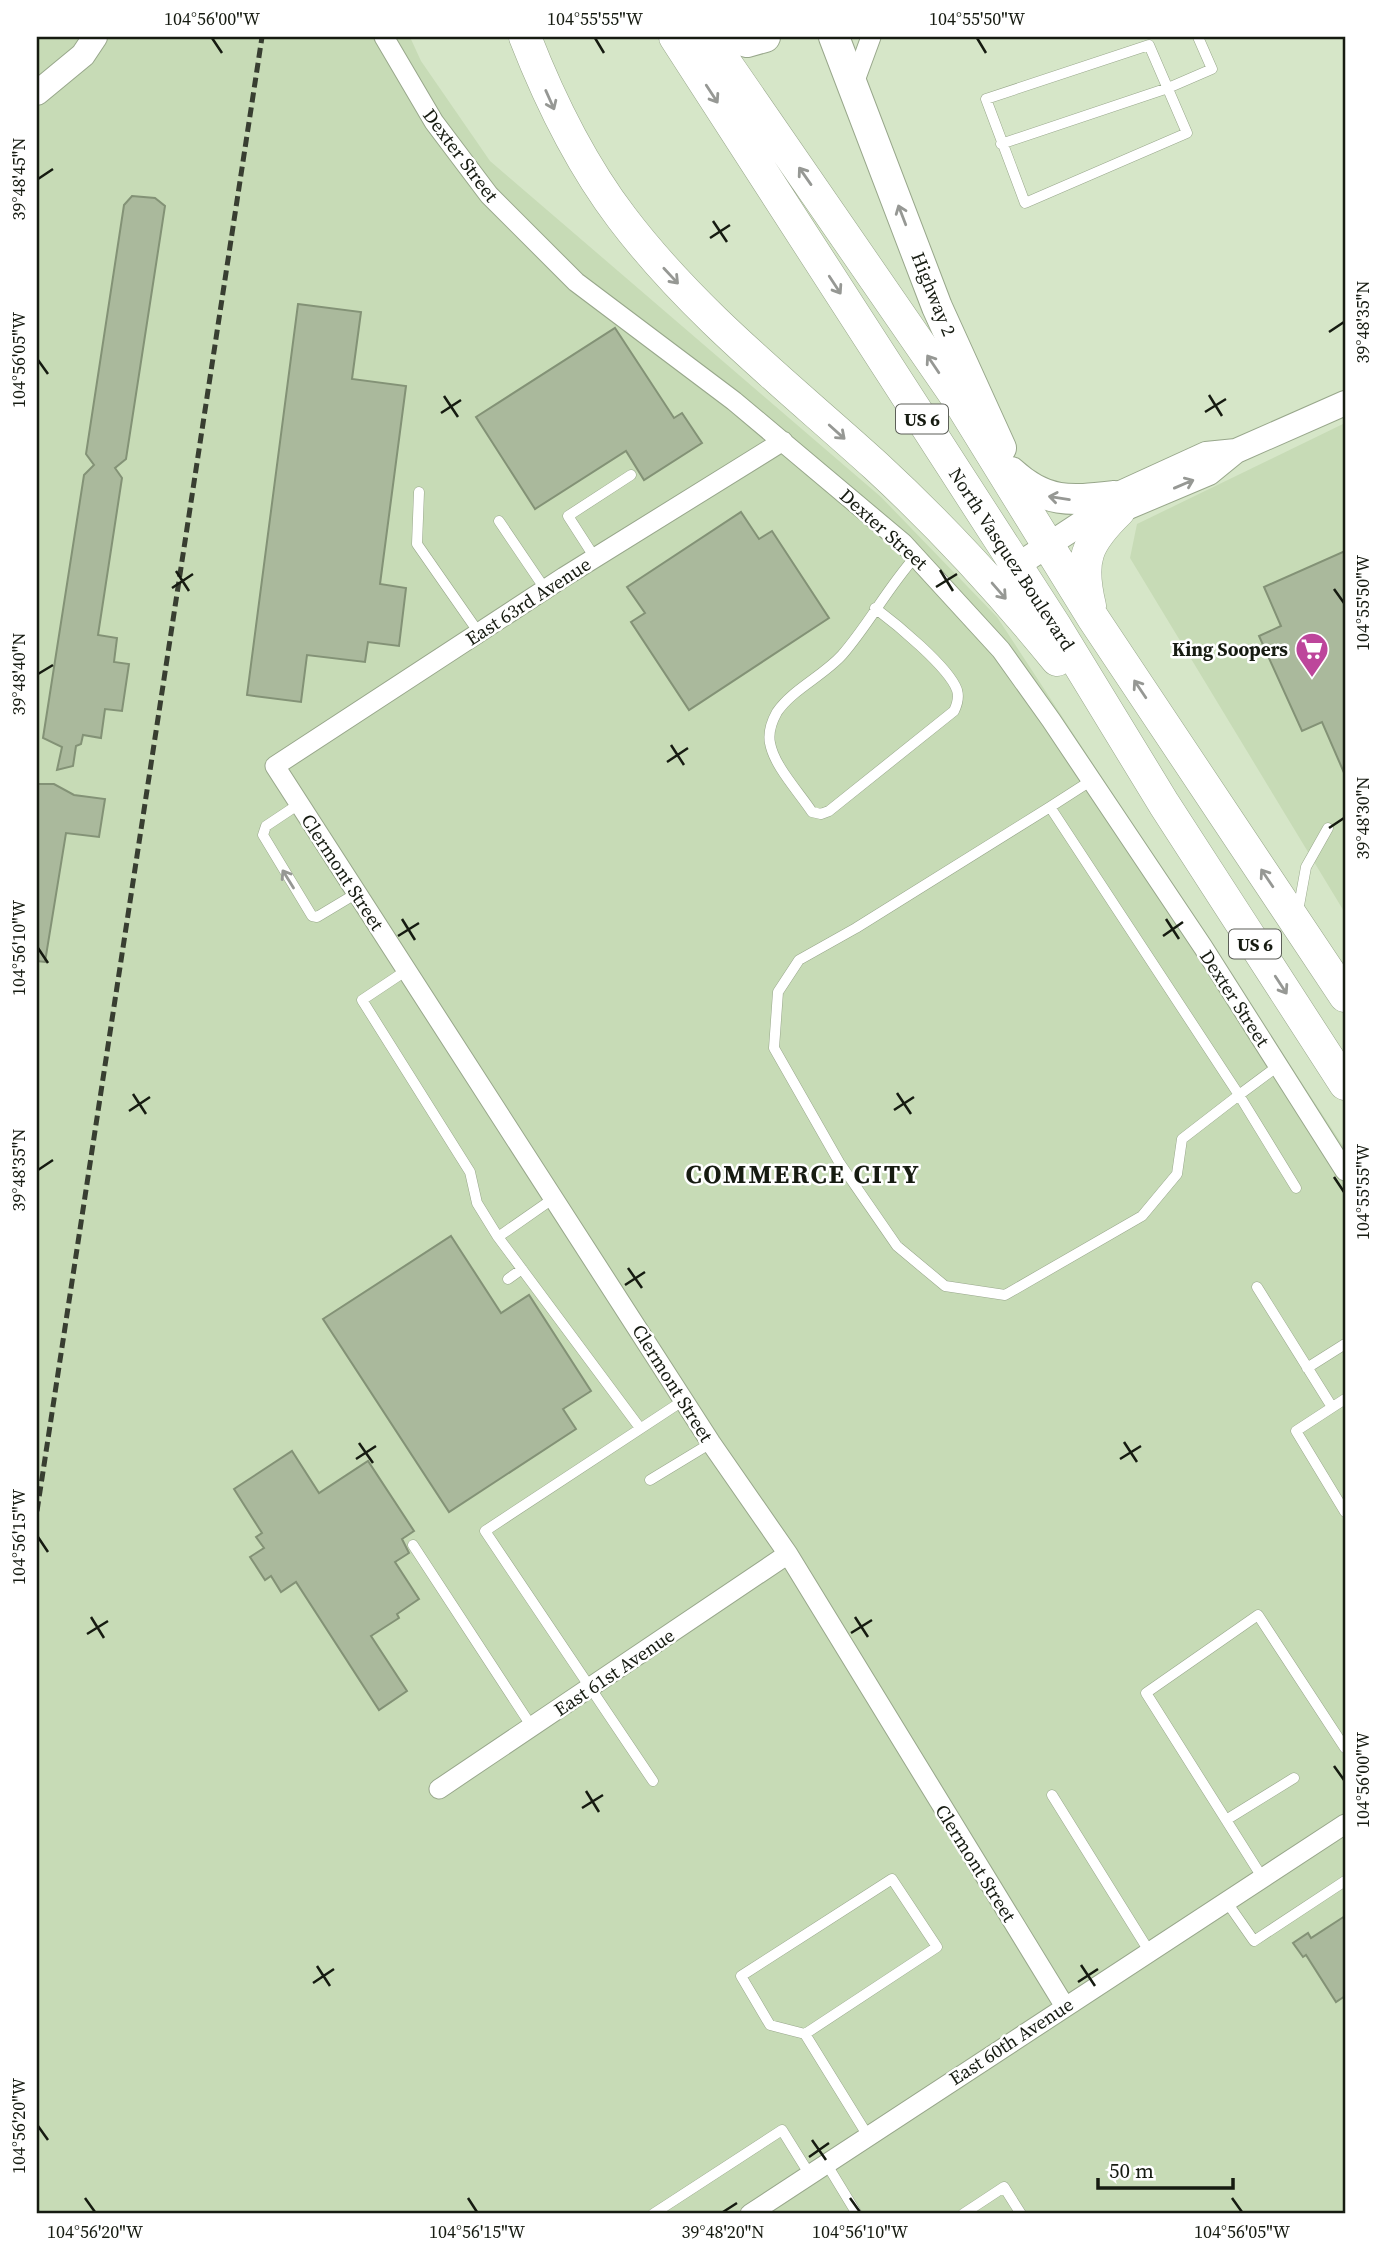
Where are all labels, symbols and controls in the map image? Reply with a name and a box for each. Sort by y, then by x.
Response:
text: 104°56'00"W [164,6,261,31]
text: 104°55'55"W [547,6,644,31]
text: 104°55'50"W [929,6,1026,31]
one-way arrow [704,84,719,103]
one-way arrow [544,89,558,110]
street label: Dexter Street [417,103,505,208]
text: 39°48'45"N [6,138,31,220]
one-way arrow [798,167,812,186]
one-way arrow [895,204,907,226]
street label: Highway 2 [905,248,963,340]
one-way arrow [663,267,680,284]
one-way arrow [828,275,843,294]
text: 39°48'35"N [1350,281,1375,363]
text: 104°56'05"W [6,311,31,408]
one-way arrow [926,354,940,374]
road number: US 6 [896,404,948,433]
one-way arrow [828,423,845,440]
street label: North Vasquez Boulevard [943,462,1081,656]
one-way arrow [1173,476,1194,489]
street label: Dexter Street [834,482,934,576]
one-way arrow [1048,491,1071,504]
street label: East 63rd Avenue [460,551,596,651]
text: 104°55'50"W [1350,554,1375,651]
one-way arrow [991,581,1007,599]
supermarket icon: King Soopers [1293,630,1331,679]
text: 39°48'40"N [6,633,31,715]
place label: King Soopers [1172,636,1288,662]
one-way arrow [1133,680,1147,699]
text: 39°48'30"N [1350,777,1375,859]
street label: Clermont Street [296,809,391,936]
one-way arrow [1259,869,1274,888]
one-way arrow [281,870,296,889]
text: 104°56'10"W [6,899,31,996]
road number: US 6 [1229,930,1281,959]
street label: Dexter Street [1194,945,1276,1052]
one-way arrow [1274,975,1288,994]
text: 39°48'35"N [6,1129,31,1211]
text: 104°55'55"W [1350,1143,1375,1240]
district label: COMMERCE CITY [685,1156,921,1192]
street label: Clermont Street [626,1319,720,1447]
text: 104°56'15"W [6,1488,31,1585]
street label: East 61st Avenue [549,1622,679,1722]
text: 104°56'00"W [1350,1731,1375,1828]
street label: Clermont Street [929,1799,1023,1927]
street label: East 60th Avenue [944,1991,1078,2091]
text: 104°56'20"W [6,2077,31,2174]
scale bar [1098,2146,1233,2190]
text: 50 m [1109,2156,1154,2185]
text: 104°56'20"W [47,2219,144,2244]
text: 104°56'15"W [429,2219,526,2244]
text: 39°48'20"N [682,2219,764,2244]
text: 104°56'10"W [812,2219,909,2244]
text: 104°56'05"W [1194,2219,1291,2244]

